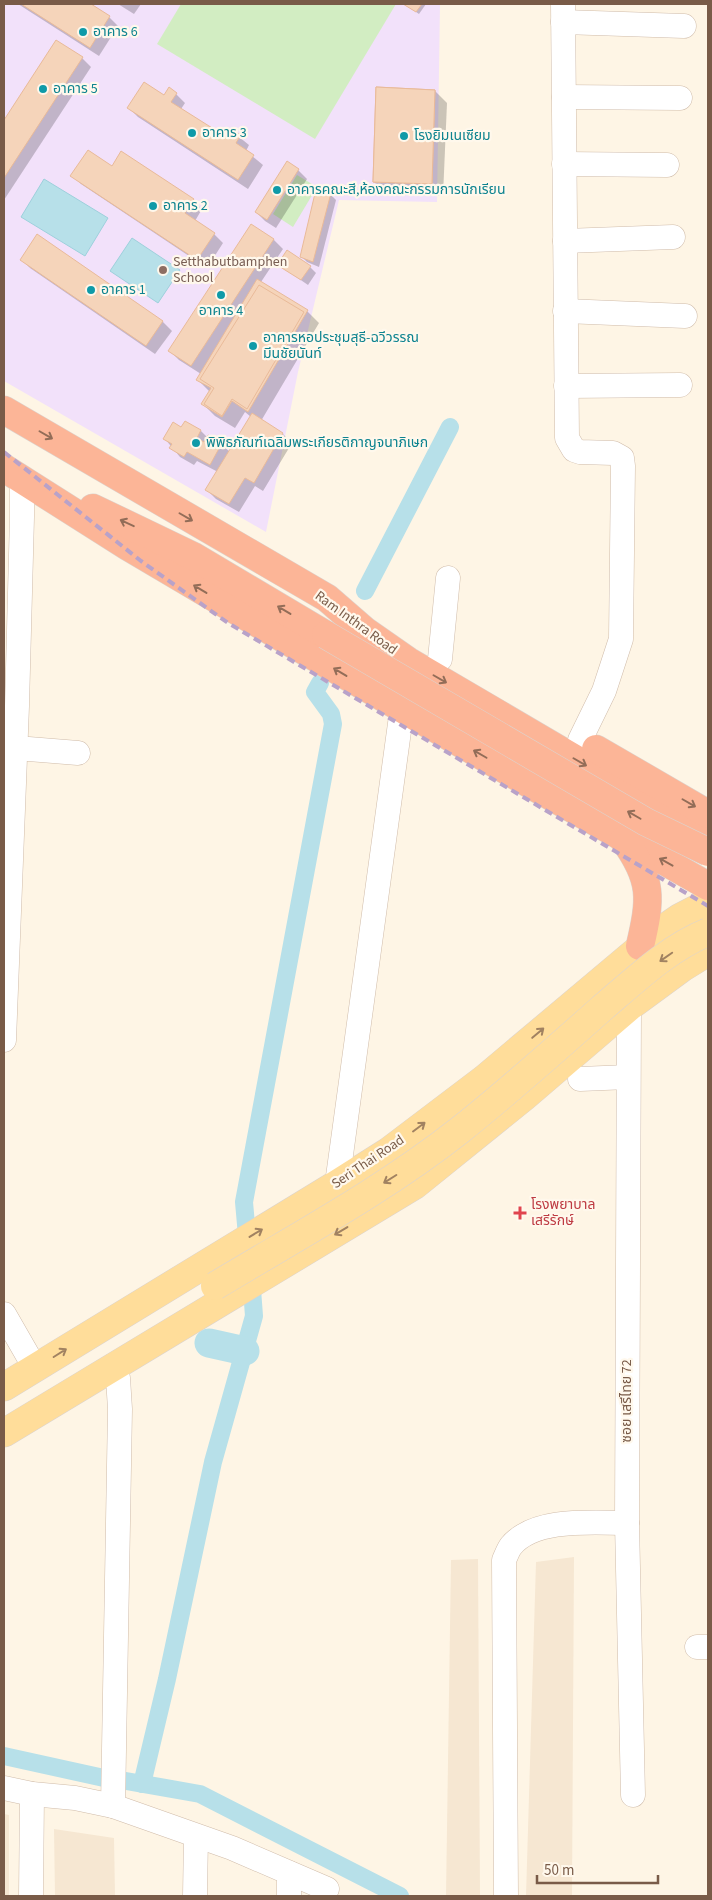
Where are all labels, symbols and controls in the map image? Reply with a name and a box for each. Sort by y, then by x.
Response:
place label: อาคาร 6 [93,22,138,42]
marker: อาคาร 6 [77,26,89,38]
place label: อาคาร 5 [53,79,98,99]
marker: อาคาร 5 [37,83,49,95]
place label: อาคาร 3 [202,123,247,143]
place label: โรงยิมเนเซียม [414,126,491,146]
marker: อาคาร 3 [186,127,198,139]
marker: โรงยิมเนเซียม [398,130,410,142]
place label: อาคารคณะสี,ห้องคณะกรรมการนักเรียน [287,180,505,200]
marker: อาคารคณะสี,ห้องคณะกรรมการนักเรียน [271,184,283,196]
place label: อาคาร 2 [163,196,208,216]
marker: อาคาร 2 [147,200,159,212]
place label: Setthabutbamphen School [173,252,287,288]
marker: Setthabutbamphen School [157,264,169,276]
place label: อาคาร 1 [101,280,146,300]
marker: อาคาร 1 [85,284,97,296]
marker: อาคาร 4 [215,289,227,301]
place label: อาคาร 4 [199,301,243,321]
place label: อาคารหอประชุมสุธี-ฉวีวรรณ มีนชัยนันท์ [263,328,419,364]
marker: อาคารหอประชุมสุธี-ฉวีวรรณ มีนชัยนันท์ [247,340,259,352]
one-way arrow [38,430,52,440]
place label: พิพิธภัณฑ์เฉลิมพระเกียรติกาญจนาภิเษก [206,433,428,453]
marker: พิพิธภัณฑ์เฉลิมพระเกียรติกาญจนาภิเษก [190,437,202,449]
one-way arrow [179,512,193,522]
one-way arrow [120,518,135,528]
one-way arrow [193,584,207,594]
street label: Ram Inthra Road [311,586,401,660]
one-way arrow [278,605,292,615]
one-way arrow [333,666,347,676]
one-way arrow [433,675,447,685]
one-way arrow [473,749,487,759]
one-way arrow [573,757,587,767]
one-way arrow [681,799,696,808]
one-way arrow [627,809,641,819]
one-way arrow [658,857,673,867]
one-way arrow [659,952,673,962]
one-way arrow [532,1028,545,1039]
one-way arrow [412,1122,425,1133]
street label: Seri Thai Road [328,1130,408,1194]
one-way arrow [384,1175,398,1185]
place label: โรงพยาบาล เสรีรักษ์ [531,1195,595,1231]
marker: โรงพยาบาล เสรีรักษ์ [513,1206,527,1220]
one-way arrow [335,1226,349,1236]
one-way arrow [249,1227,263,1237]
one-way arrow [53,1347,67,1357]
street label: ซอย เสรีไทย 72 [617,1359,637,1443]
scale bar [537,1852,658,1884]
text: 50 m [544,1860,574,1881]

